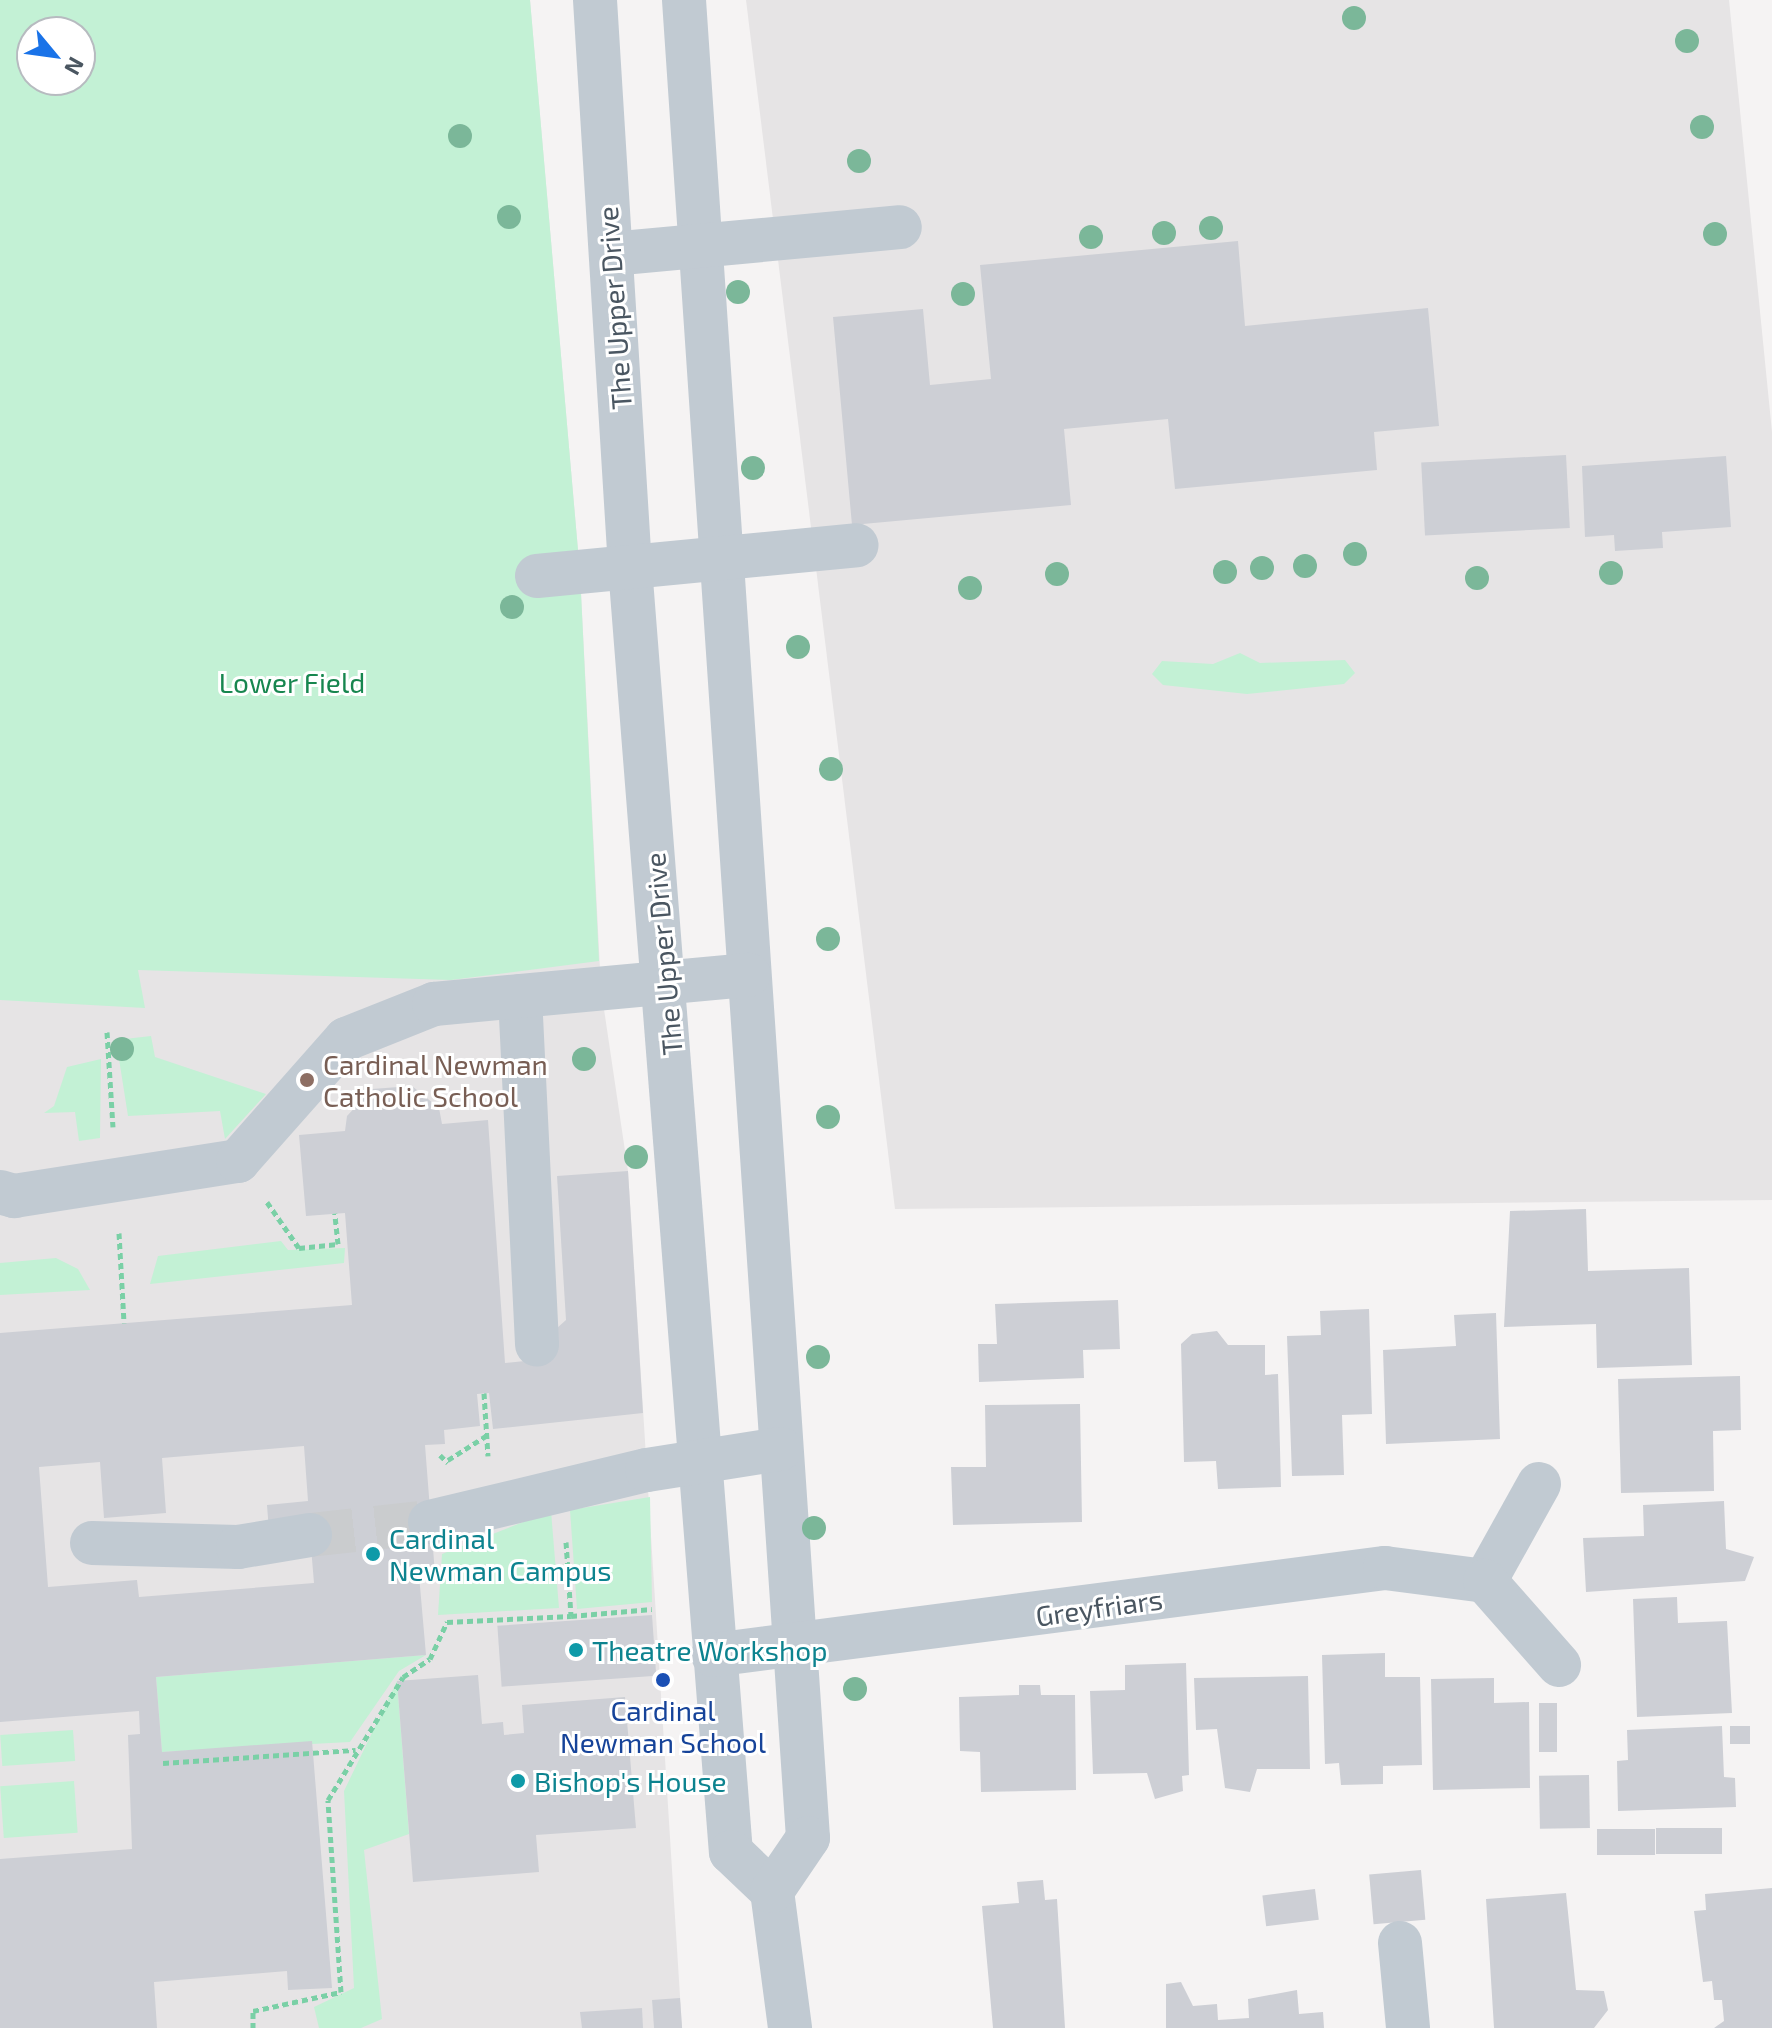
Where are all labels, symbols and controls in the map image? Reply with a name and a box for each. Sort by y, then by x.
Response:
north arrow [16,16,96,96]
text: N [60,53,90,80]
street label: The Upper Drive [590,205,638,411]
park label: Lower Field [218,665,366,699]
street label: The Upper Drive [637,851,689,1057]
place label: Cardinal Newman Catholic School [323,1047,548,1113]
marker: Cardinal Newman Catholic School [298,1071,316,1089]
place label: Cardinal Newman Campus [389,1521,612,1587]
marker: Cardinal Newman Campus [364,1545,382,1563]
street label: Greyfriars [1033,1581,1165,1633]
place label: Theatre Workshop [592,1633,828,1667]
marker: Theatre Workshop [567,1641,585,1659]
marker: Cardinal Newman School [654,1671,672,1689]
place label: Cardinal Newman School [560,1693,766,1759]
place label: Bishop's House [534,1764,727,1798]
marker: Bishop's House [509,1772,527,1790]

